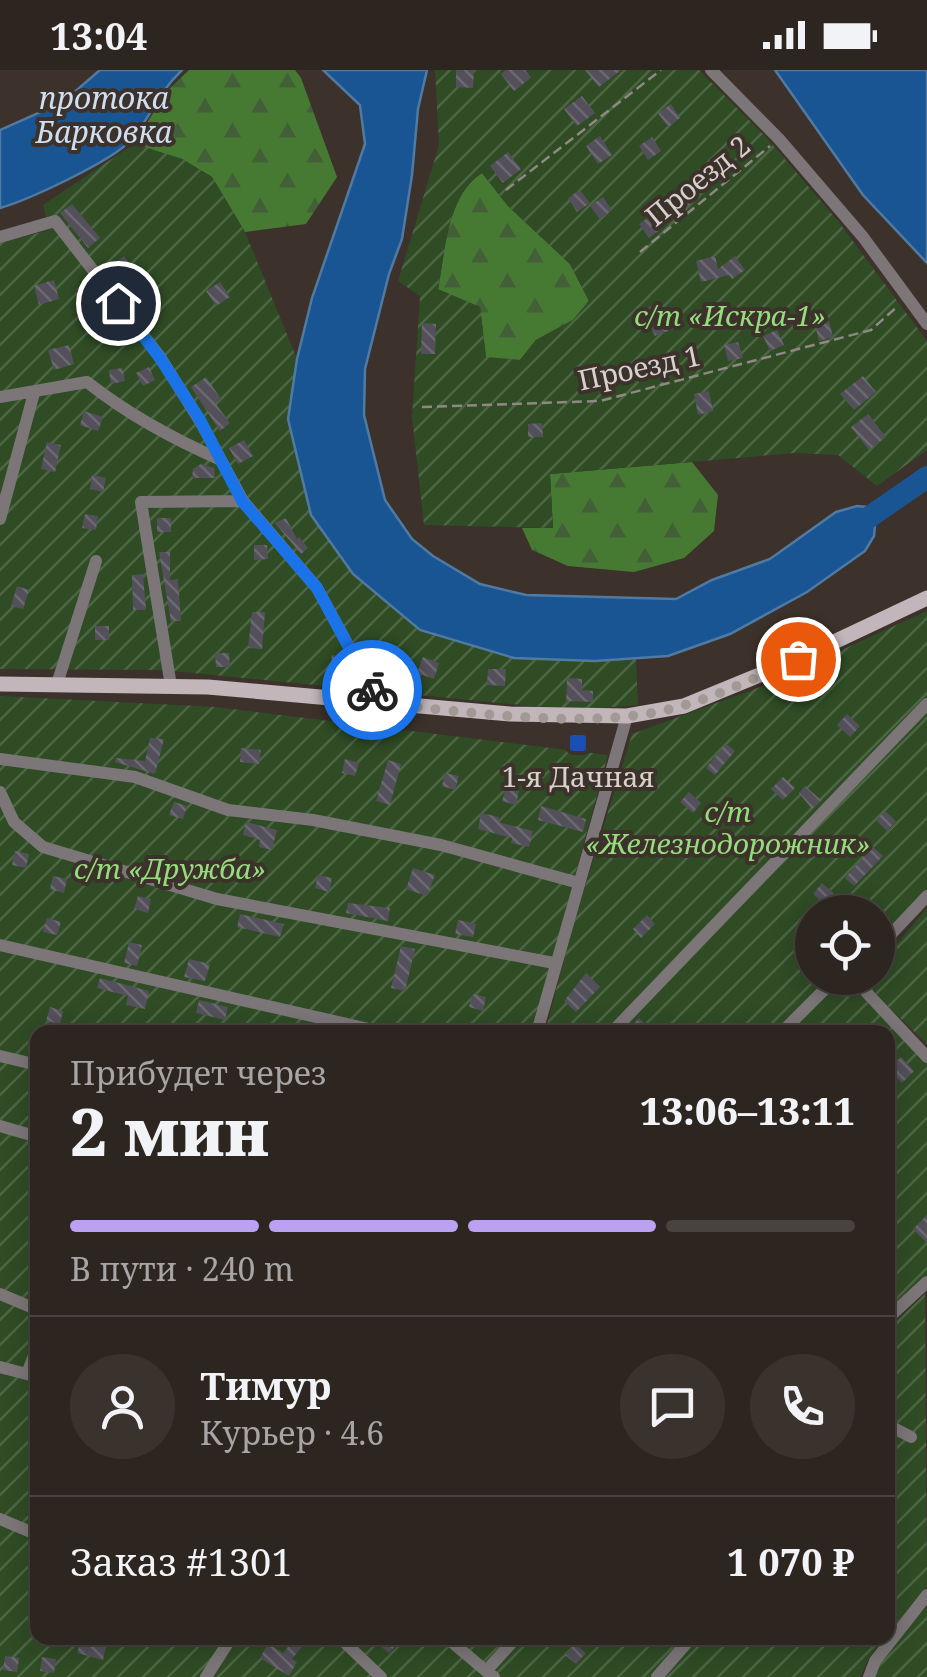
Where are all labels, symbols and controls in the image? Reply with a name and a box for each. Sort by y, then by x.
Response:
text: 13:04 [50,9,147,61]
water label: протока Барковка [35,77,172,152]
street label: Проезд 2 [637,126,757,234]
pin [76,261,161,346]
icon: home [91,276,146,331]
park label: с/т «Искра-1» [634,296,826,334]
street label: Проезд 1 [574,335,704,399]
pin [756,617,841,702]
icon: bag [771,632,826,687]
courier [322,640,422,740]
icon: bike [345,663,400,718]
marker: 1-я Дачная [567,732,589,754]
place label: 1-я Дачная [502,757,654,795]
park label: с/т «Железнодорожник» [585,792,871,862]
park label: с/т «Дружба» [74,849,266,887]
map controls [795,895,895,995]
button: locate [795,895,895,995]
text: Прибудет через [70,1051,326,1094]
text: 13:06–13:11 [640,1084,855,1136]
text: 2 мин [70,1087,269,1175]
text: В пути · 240 m [70,1247,294,1290]
button: person [70,1354,175,1459]
button: chat [620,1354,725,1459]
button: phone [750,1354,855,1459]
text: Тимур [200,1359,331,1411]
text: Курьер · 4.6 [200,1411,384,1454]
text: Заказ #1301 [70,1535,293,1587]
text: 1 070 ₽ [727,1535,855,1587]

